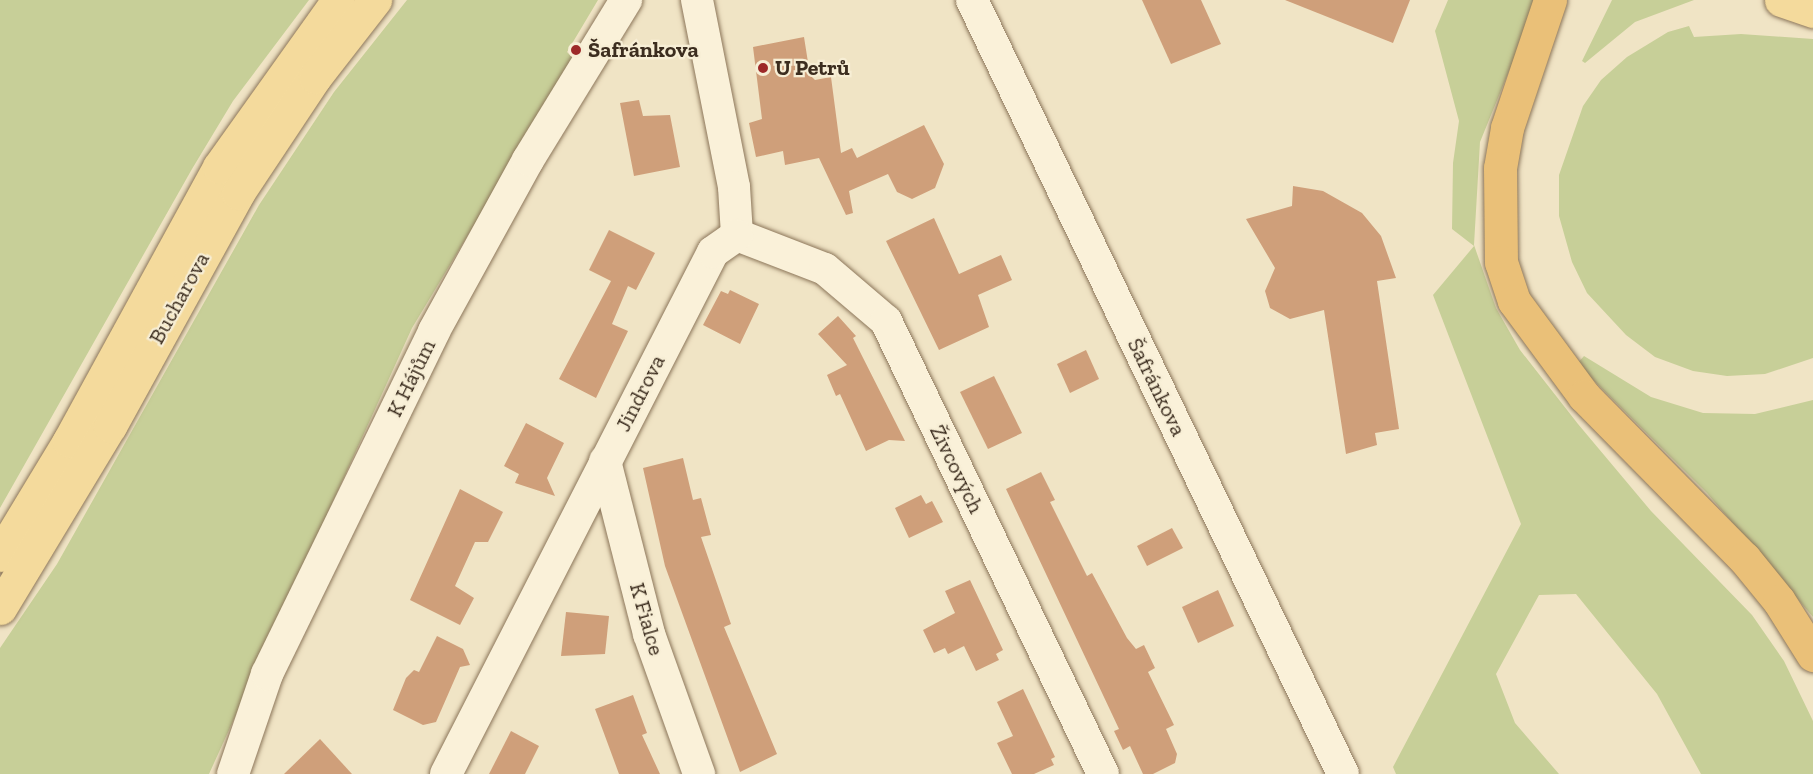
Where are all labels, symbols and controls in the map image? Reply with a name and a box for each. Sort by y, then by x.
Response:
place label: Šafránkova [588,37,699,63]
marker: Šafránkova [569,43,583,57]
place label: U Petrů [775,55,850,81]
marker: U Petrů [756,61,770,75]
street label: Bucharova [143,248,215,348]
street label: Šafránkova [1122,334,1192,440]
street label: K Hájům [381,335,441,421]
street label: Jindrova [610,350,670,436]
street label: Živcových [924,420,990,518]
street label: K Fialce [624,580,670,658]

